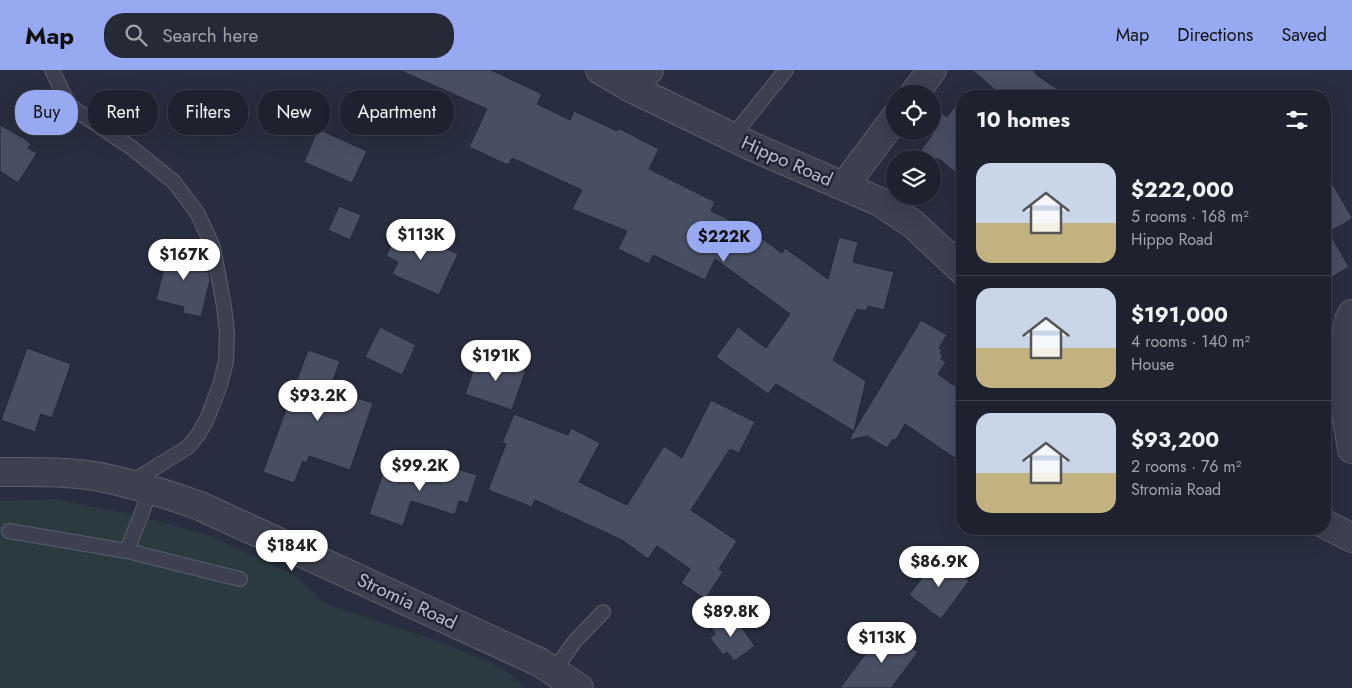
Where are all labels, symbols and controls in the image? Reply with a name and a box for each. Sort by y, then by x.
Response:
search box [104,13,454,58]
text: Map [25,18,74,53]
icon: search [122,21,150,49]
text: Search here [162,22,258,49]
text: Map [1116,22,1149,48]
text: Directions [1177,22,1253,48]
text: Saved [1281,22,1327,48]
map controls [886,85,941,205]
button: locate [886,85,941,140]
chip: Buy [15,90,78,135]
chip: Rent [88,90,158,135]
chip: Filters [168,90,248,135]
chip: New [258,90,330,135]
chip: Apartment [340,90,454,135]
text: 10 homes [976,105,1070,135]
icon: filters [1283,106,1311,134]
street label: Hippo Road [737,129,837,193]
button: layers [886,150,941,205]
text: $222,000 [1131,175,1234,205]
icon: home [1016,183,1076,243]
text: 5 rooms · 168 m² [1131,205,1249,228]
pin: $113K [386,218,456,261]
pin: $222K [689,220,759,263]
text: $113K [397,223,445,246]
text: $222K [698,225,750,248]
text: Hippo Road [1131,228,1213,251]
pin: $167K [149,238,219,281]
text: $167K [159,243,209,266]
text: $191,000 [1131,300,1228,330]
icon: home [1016,308,1076,368]
text: 4 rooms · 140 m² [1131,330,1250,353]
pin: $191K [461,340,531,382]
text: $191K [472,344,520,367]
text: House [1131,353,1174,376]
pin: $93.2K [277,380,359,422]
text: $93.2K [289,384,347,407]
text: $93,200 [1131,425,1219,455]
icon: home [1016,433,1076,493]
pin: $99.2K [379,450,461,492]
text: $99.2K [391,454,449,477]
text: 2 rooms · 76 m² [1131,455,1241,478]
text: Stromia Road [1131,478,1221,501]
pin: $184K [257,530,327,572]
text: $184K [267,534,317,557]
pin: $86.9K [898,546,980,588]
text: $86.9K [910,550,968,573]
street label: Stromia Road [353,566,461,636]
pin: $89.8K [690,596,772,638]
text: $89.8K [703,600,759,623]
pin: $113K [847,622,917,664]
text: $113K [858,626,906,649]

